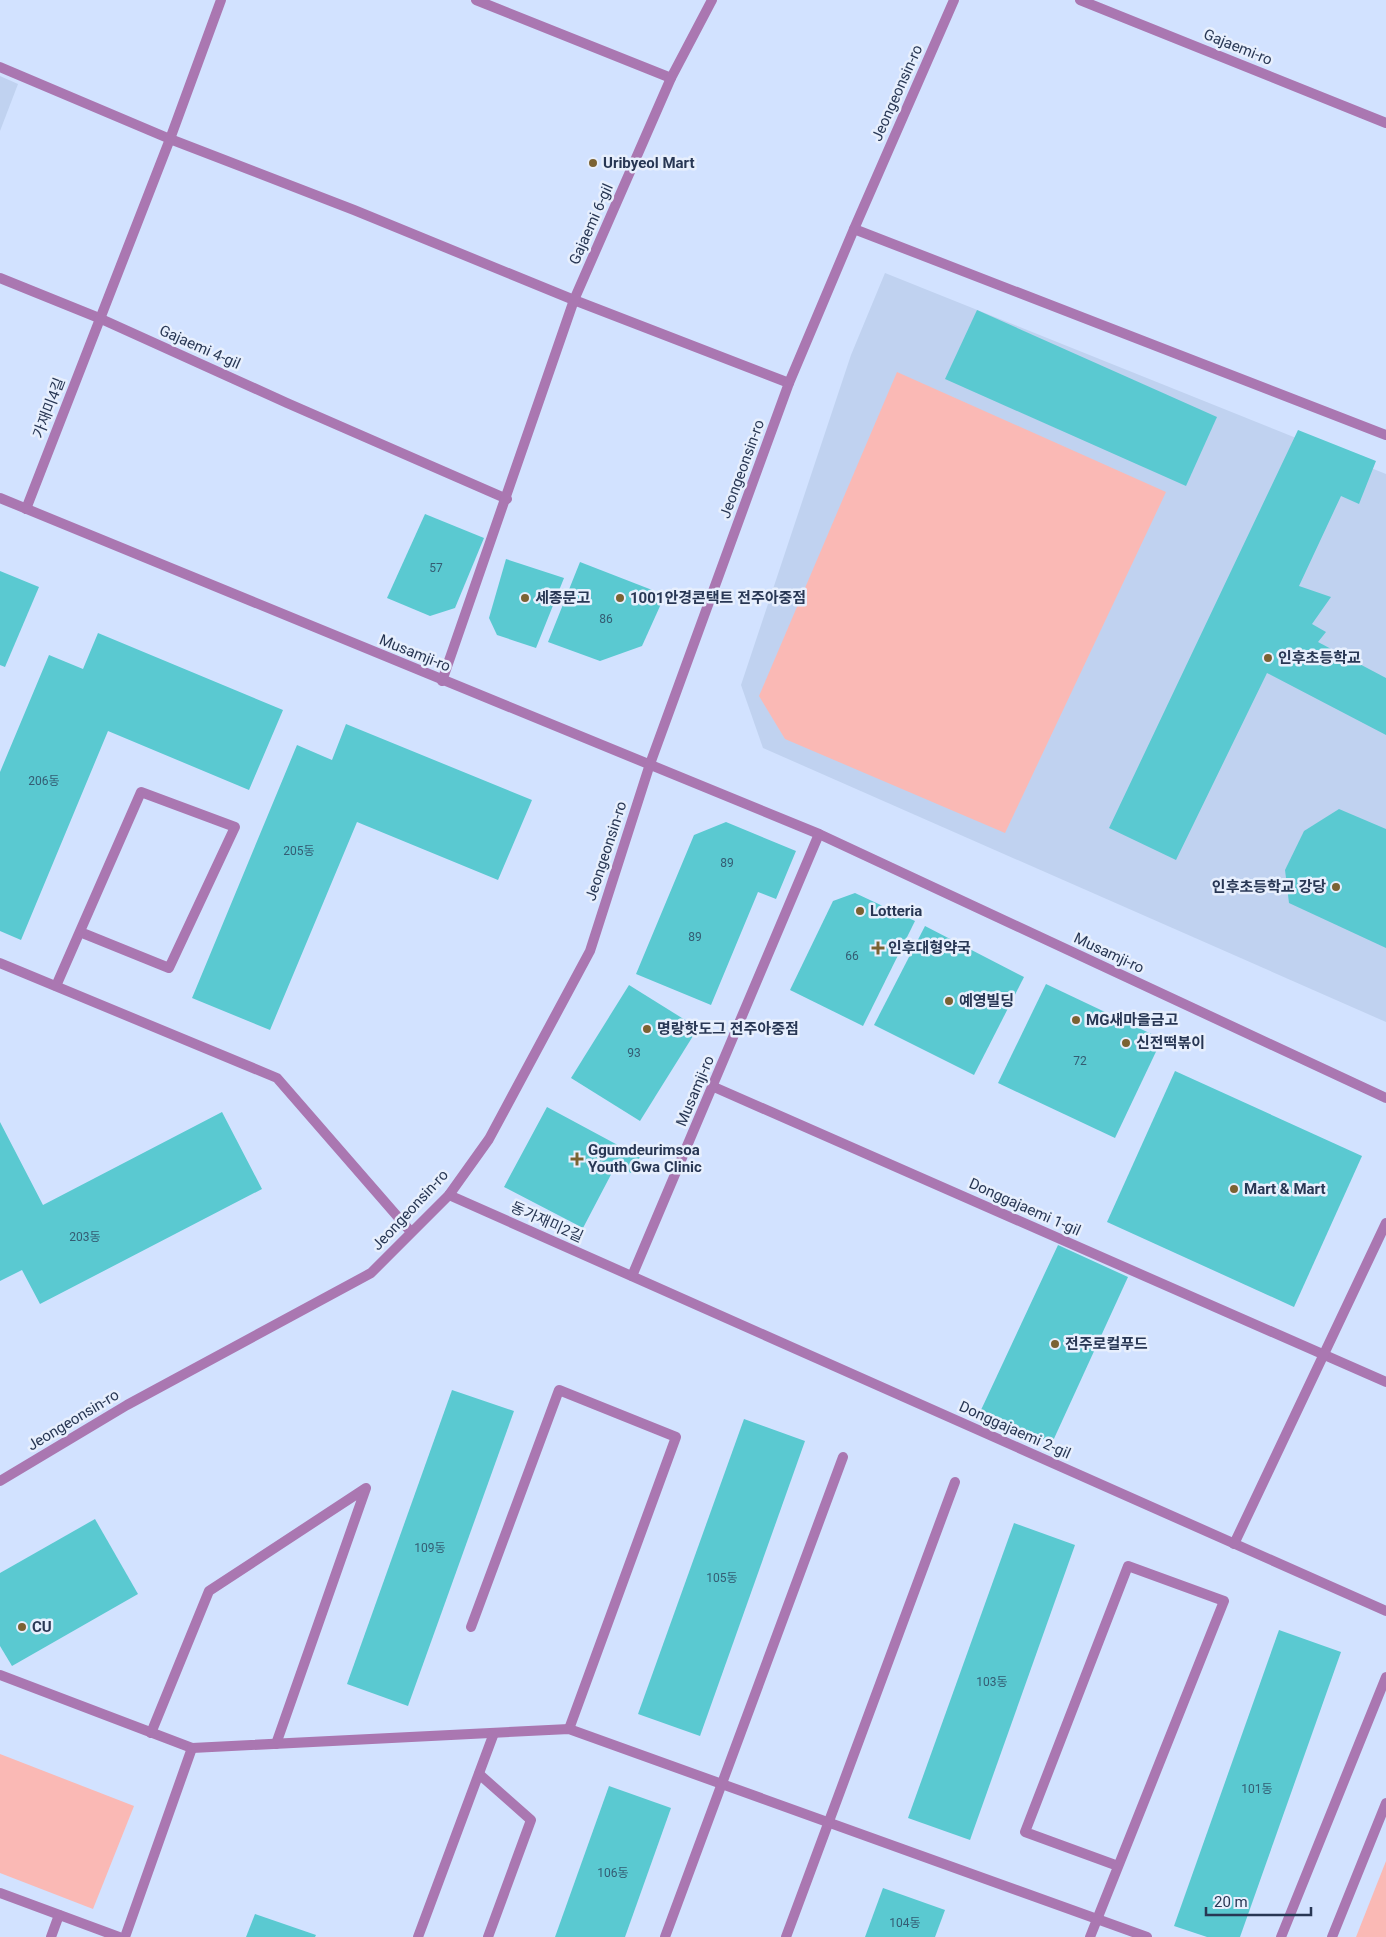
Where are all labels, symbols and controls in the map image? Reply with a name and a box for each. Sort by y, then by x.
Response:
street label: Gajaemi-ro [1201,25,1275,69]
street label: Jeongeonsin-ro [868,42,926,144]
place label: Uribyeol Mart [603,154,695,172]
marker: Uribyeol Mart [587,157,599,169]
street label: Gajaemi 6-gil [565,181,617,267]
street label: Gajaemi 4-gil [157,321,243,373]
street label: 가재미4길 [29,375,69,441]
street label: Jeongeonsin-ro [716,417,768,521]
house number: 57 [429,561,443,575]
place label: 세종문고 [535,589,590,607]
place label: 1001안경콘택트 전주아중점 [630,589,806,607]
marker: 세종문고 [519,592,531,604]
marker: 1001안경콘택트 전주아중점 [614,592,626,604]
house number: 86 [599,612,613,626]
street label: Musamji-ro [377,631,453,675]
place label: 인후초등학교 [1278,649,1361,667]
marker: 인후초등학교 [1262,652,1274,664]
house number: 206동 [28,774,60,788]
street label: Jeongeonsin-ro [581,799,631,903]
house number: 205동 [283,844,315,858]
house number: 89 [720,856,734,870]
place label: 인후초등학교 강당 [1212,878,1326,896]
marker: 인후초등학교 강당 [1330,881,1342,893]
place label: Lotteria [870,902,922,920]
marker: Lotteria [854,905,866,917]
street label: Musamji-ro [1071,929,1147,977]
house number: 89 [688,930,702,944]
place label: 인후대형약국 [888,939,971,957]
marker: 인후대형약국 [872,942,884,954]
house number: 66 [845,949,859,963]
place label: 예영빌딩 [959,992,1014,1010]
marker: 예영빌딩 [943,995,955,1007]
place label: MG새마을금고 [1086,1011,1179,1029]
marker: MG새마을금고 [1070,1014,1082,1026]
place label: 명랑핫도그 전주아중점 [657,1020,799,1038]
marker: 명랑핫도그 전주아중점 [641,1023,653,1035]
place label: 신전떡볶이 [1136,1034,1205,1052]
marker: 신전떡볶이 [1120,1037,1132,1049]
house number: 93 [627,1046,641,1060]
street label: Musamji-ro [672,1053,718,1129]
house number: 72 [1073,1054,1087,1068]
place label: Ggumdeurimsoa Youth Gwa Clinic [588,1141,702,1176]
marker: Ggumdeurimsoa Youth Gwa Clinic [570,1152,584,1166]
street label: Jeongeonsin-ro [368,1166,452,1254]
street label: Donggajaemi 1-gil [966,1174,1084,1240]
place label: Mart & Mart [1244,1180,1326,1198]
marker: Mart & Mart [1228,1183,1240,1195]
street label: 동가재미2길 [508,1198,586,1246]
house number: 203동 [69,1230,101,1244]
place label: 전주로컬푸드 [1065,1335,1148,1353]
marker: 전주로컬푸드 [1049,1338,1061,1350]
street label: Jeongeonsin-ro [24,1386,122,1454]
street label: Donggajaemi 2-gil [956,1397,1074,1463]
house number: 109동 [414,1541,446,1555]
house number: 105동 [706,1571,738,1585]
place label: CU [32,1618,52,1636]
marker: CU [16,1621,28,1633]
house number: 103동 [976,1675,1008,1689]
house number: 101동 [1241,1782,1273,1796]
house number: 106동 [597,1866,629,1880]
scale bar [1206,1884,1311,1916]
text: 20 m [1214,1893,1248,1911]
house number: 104동 [889,1916,921,1930]

